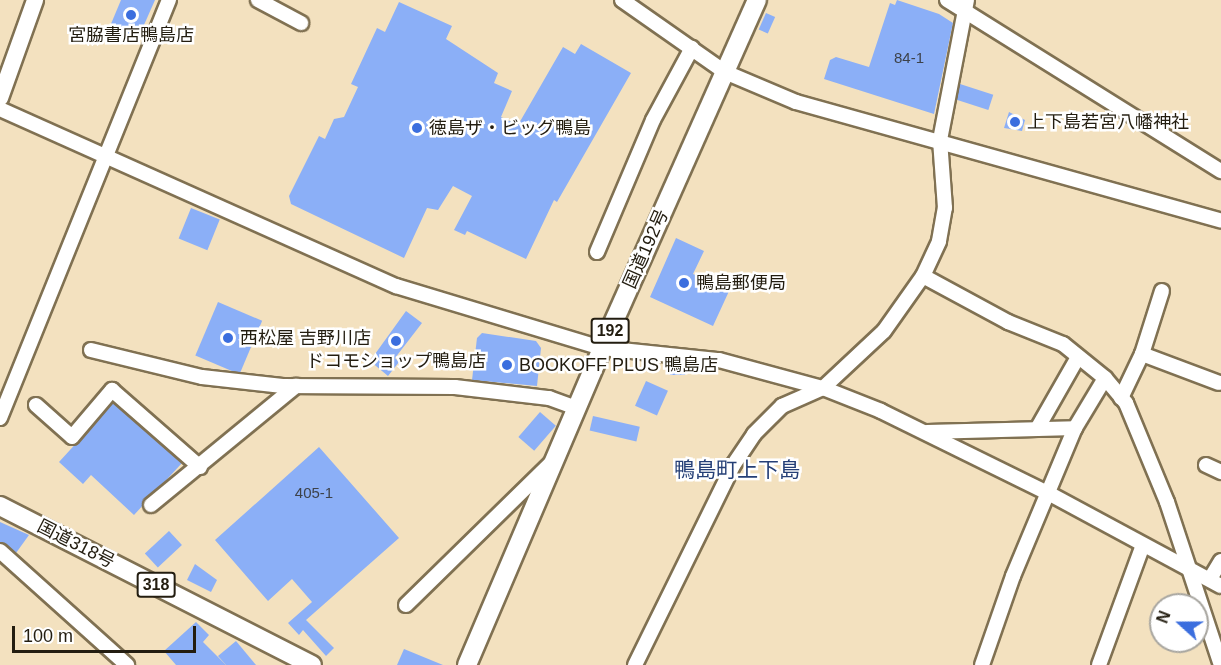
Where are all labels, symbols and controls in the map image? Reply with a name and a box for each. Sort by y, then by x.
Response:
marker: 宮脇書店鴨島店 [124,8,138,22]
place label: 宮脇書店鴨島店 [68,24,194,46]
house number: 84-1 [894,49,924,67]
place label: 上下島若宮八幡神社 [1027,111,1189,133]
marker: 上下島若宮八幡神社 [1008,115,1022,129]
place label: 徳島ザ・ビッグ鴨島 [429,117,591,139]
marker: 徳島ザ・ビッグ鴨島 [410,121,424,135]
street label: 国道192号 [619,206,673,292]
place label: 鴨島郵便局 [696,272,786,294]
marker: 鴨島郵便局 [677,276,691,290]
road number: 192 [590,318,630,344]
place label: 西松屋 吉野川店 [240,327,371,349]
marker: 西松屋 吉野川店 [221,331,235,345]
marker: ドコモショップ鴨島店 [389,334,403,348]
place label: ドコモショップ鴨島店 [306,350,486,372]
place label: BOOKOFF PLUS 鴨島店 [519,354,718,376]
marker: BOOKOFF PLUS 鴨島店 [500,358,514,372]
district label: 鴨島町上下島 [674,457,800,483]
house number: 405-1 [295,484,333,502]
street label: 国道318号 [34,515,118,573]
road number: 318 [136,572,176,598]
north arrow [1149,593,1209,653]
text: N [1154,609,1174,626]
scale bar [15,614,200,652]
text: 100 m [23,626,73,646]

